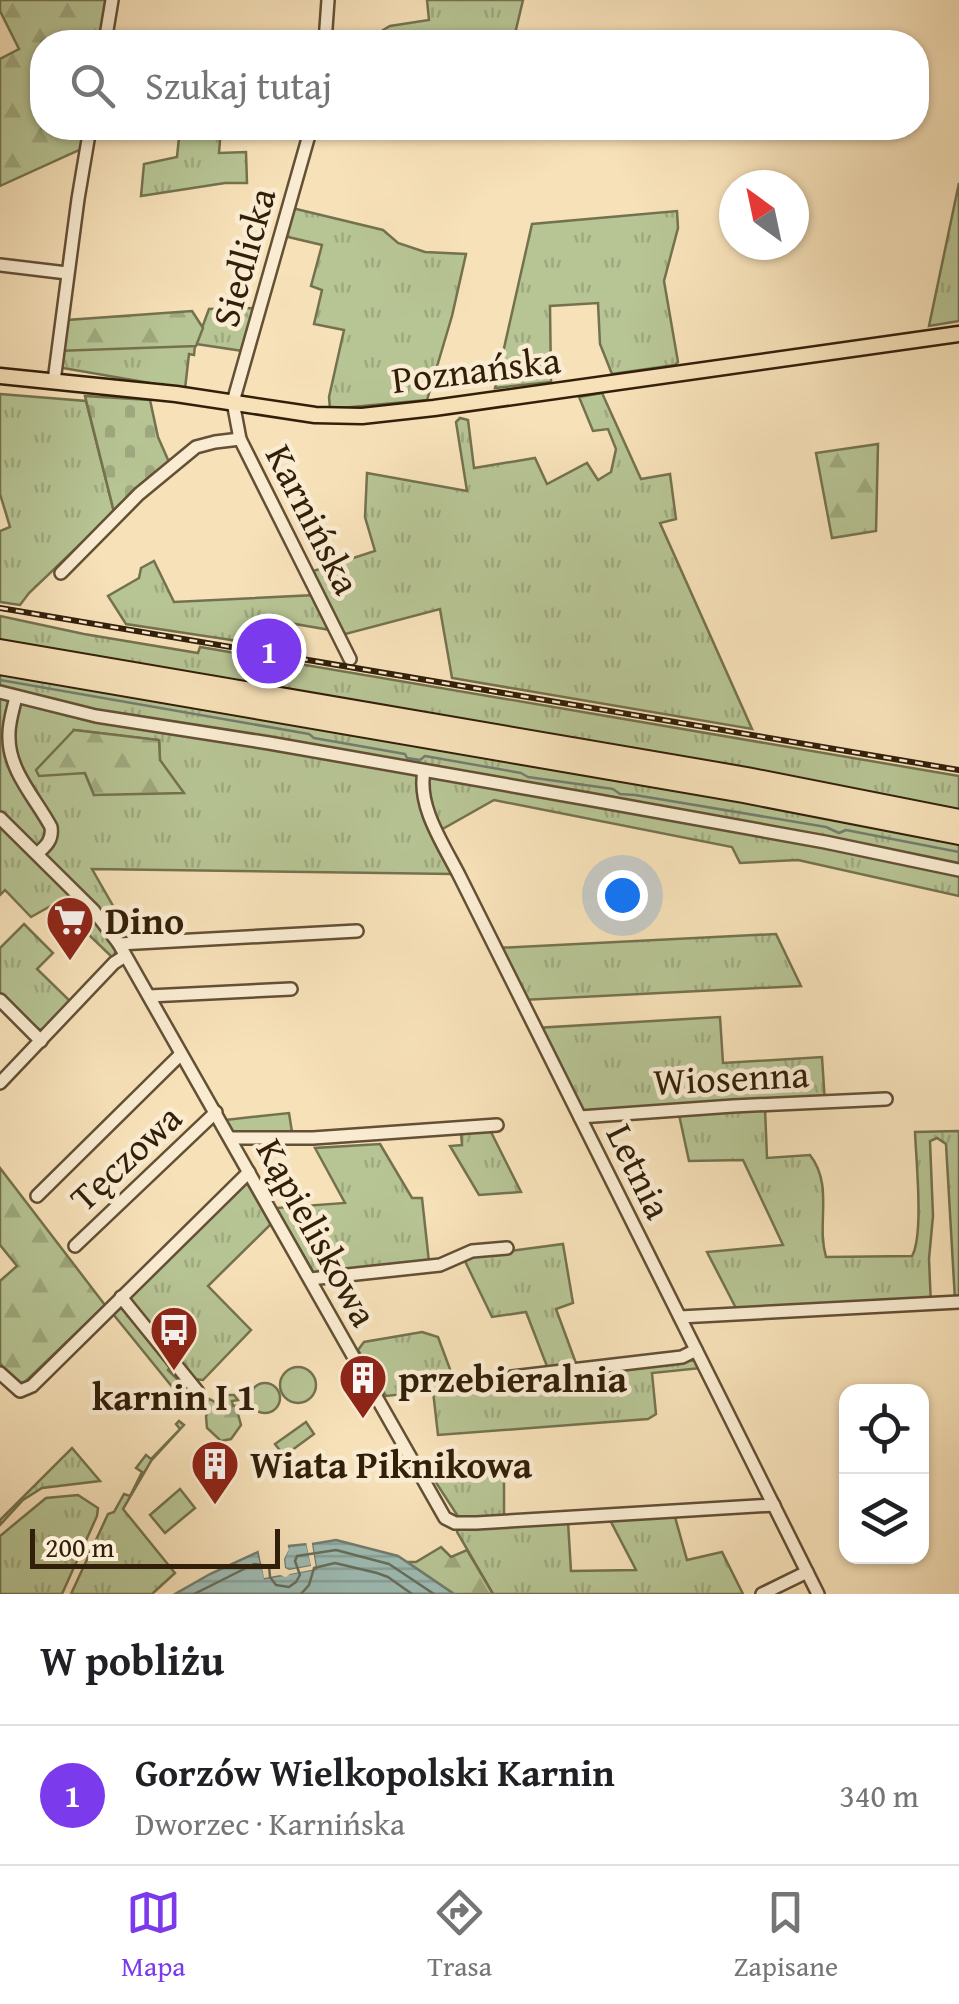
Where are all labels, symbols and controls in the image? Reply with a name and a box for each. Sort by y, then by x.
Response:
search box [30,30,929,140]
text: Szukaj tutaj [145,57,332,113]
icon: search [65,58,120,113]
north arrow [719,170,809,260]
street label: Siedlicka [196,181,290,333]
street label: Poznańska [389,331,564,407]
street label: Karnińska [252,434,376,604]
pin: 1 [236,614,302,688]
your location [597,870,648,921]
place label: Dino [105,892,184,948]
supermarket icon: Dino [44,894,96,962]
street label: Wiosenna [652,1045,810,1109]
street label: Tęczowa [56,1090,194,1224]
street label: Letnia [593,1114,687,1228]
street label: Kąpieliskowa [243,1128,393,1336]
bus stop icon: karnin I 1 [148,1304,200,1372]
place label: przebieralnia [398,1350,628,1406]
building icon: przebieralnia [337,1352,389,1420]
place label: karnin I 1 [92,1368,256,1424]
map controls [839,1384,929,1564]
button: locate [839,1384,929,1474]
place label: Wiata Piknikowa [250,1436,533,1492]
building icon: Wiata Piknikowa [189,1438,241,1506]
button: layers [839,1474,929,1564]
scale bar [30,1524,280,1568]
text: 200 m [45,1526,114,1567]
text: W pobliżu [40,1629,224,1690]
text: Gorzów Wielkopolski Karnin [135,1744,615,1800]
text: 1 [64,1772,81,1819]
text: 340 m [840,1772,919,1819]
text: Dworzec · Karnińska [135,1800,405,1847]
tab: Mapa [121,1885,185,1986]
tab: Trasa [427,1885,492,1986]
tab: Zapisane [734,1885,838,1986]

